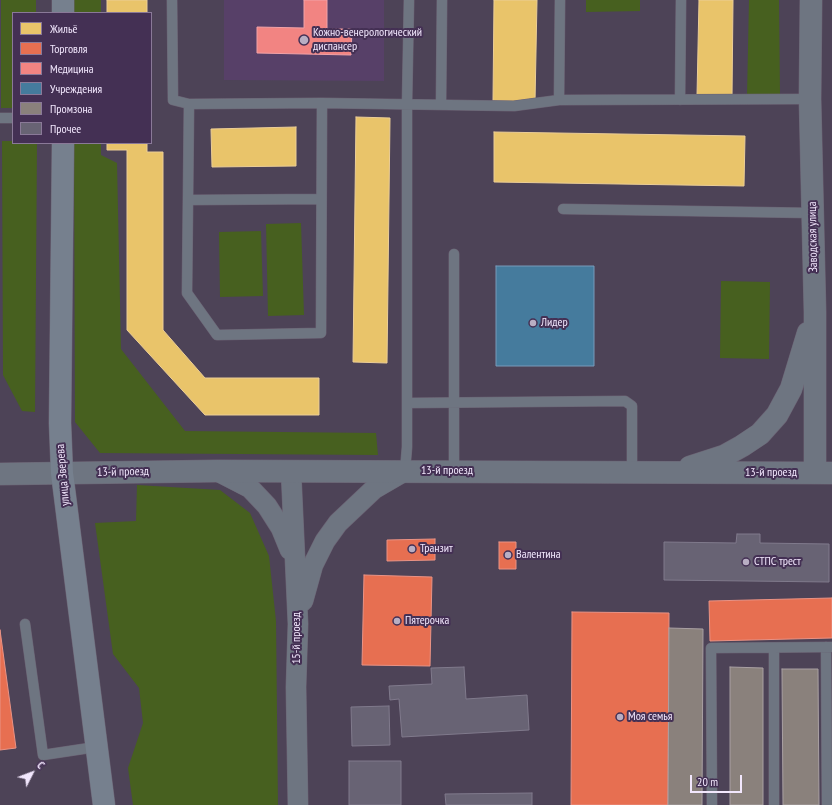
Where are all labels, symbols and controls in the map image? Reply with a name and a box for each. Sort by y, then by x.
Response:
legend [12,12,152,144]
text: Жильё [50,21,77,36]
place label: Кожно-венерологический диспансер [313,26,422,54]
marker: Кожно-венерологический диспансер [298,34,310,46]
text: Торговля [50,41,88,56]
text: Медицина [50,61,94,76]
text: Учреждения [50,81,102,96]
text: Промзона [50,101,92,116]
text: Прочее [50,121,81,136]
street label: Заводская улица [805,201,821,273]
place label: Лидер [541,316,568,330]
marker: Лидер [528,318,538,328]
street label: улица Зверева [53,444,73,506]
street label: 13-й проезд [97,464,149,480]
street label: 13-й проезд [421,464,473,478]
street label: 13-й проезд [745,466,797,480]
place label: Транзит [420,542,453,556]
marker: Транзит [407,544,417,554]
place label: Валентина [516,548,561,562]
marker: Валентина [503,550,513,560]
place label: СТПС трест [754,555,801,569]
marker: СТПС трест [741,557,751,567]
street label: 15-й проезд [290,612,304,664]
place label: Пятерочка [405,614,449,628]
marker: Пятерочка [392,616,402,626]
place label: Моя семья [628,710,672,724]
marker: Моя семья [615,712,625,722]
north arrow [12,753,52,793]
text: С [34,758,48,772]
scale bar [692,767,744,793]
text: 20 m [697,774,718,789]

